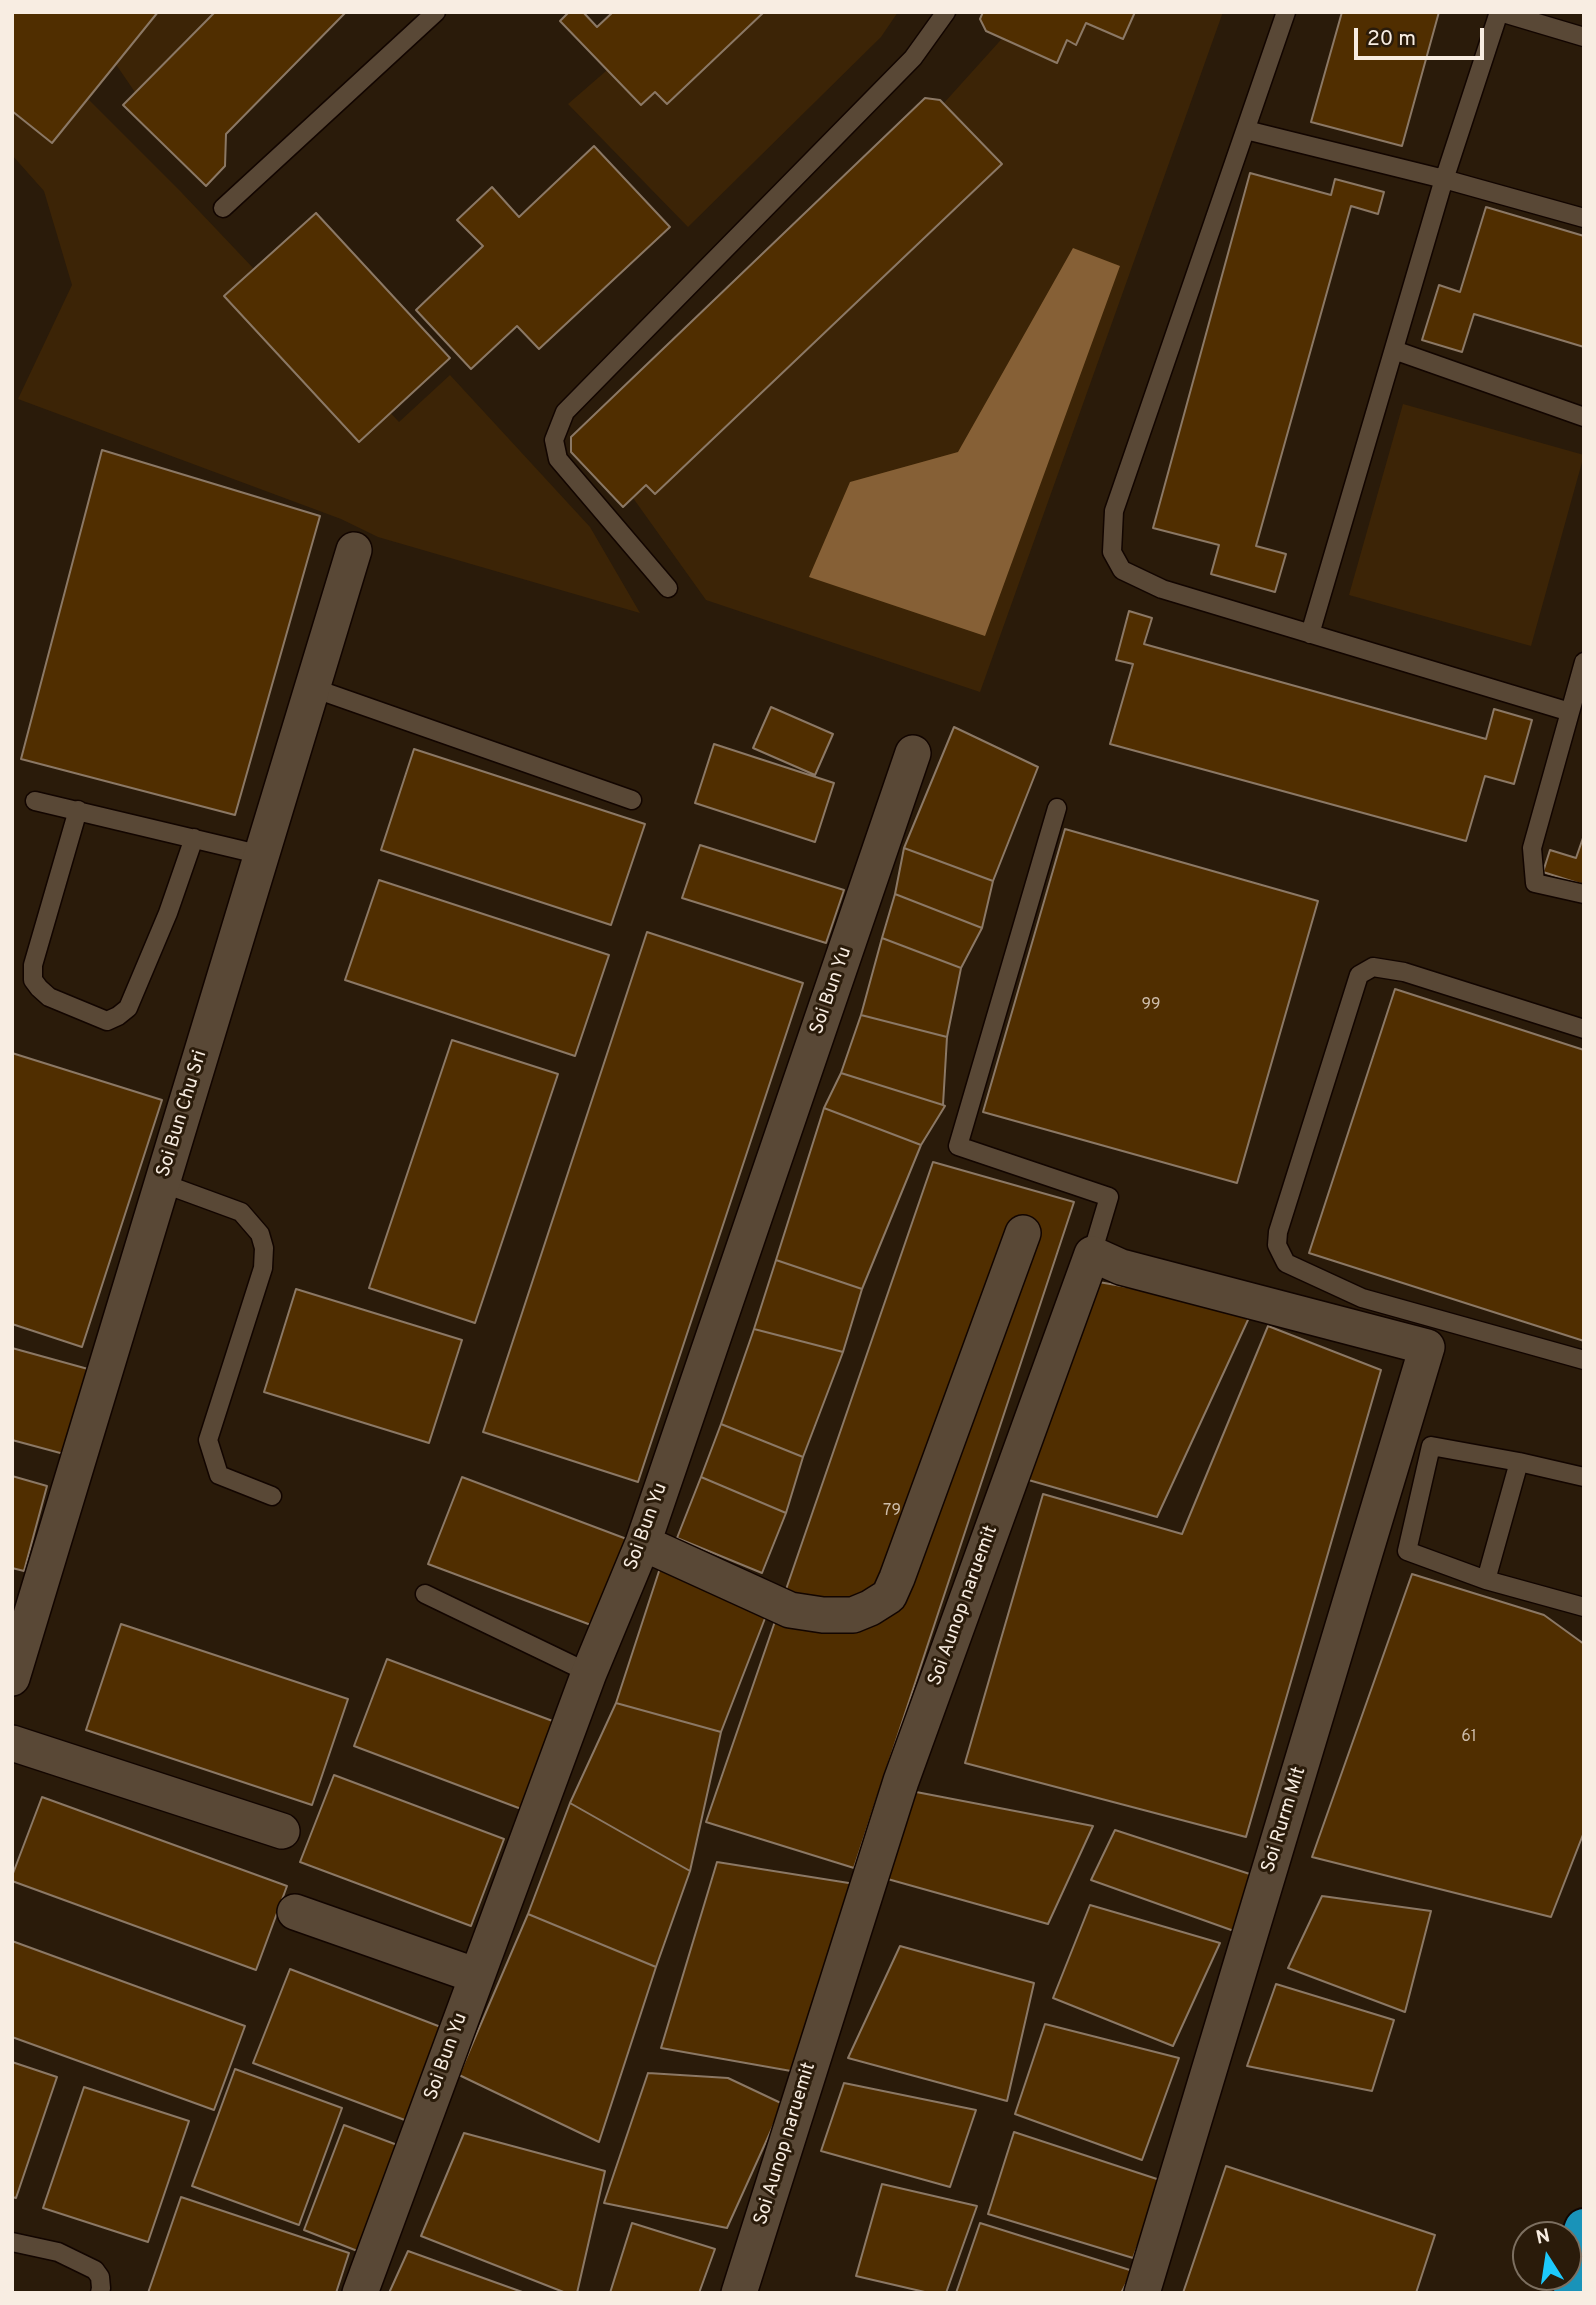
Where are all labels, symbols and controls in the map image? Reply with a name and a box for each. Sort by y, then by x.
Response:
scale bar [1358,14,1488,58]
text: 20 m [1367,26,1416,53]
street label: Soi Bun Yu [806,944,858,1038]
house number: 99 [1141,996,1161,1016]
street label: Soi Bun Chu Sri [153,1048,213,1180]
street label: Soi Bun Yu [621,1480,673,1574]
house number: 79 [883,1502,901,1522]
street label: Soi Aunop naruemit [924,1523,1004,1689]
house number: 61 [1461,1728,1477,1748]
street label: Soi Rurm Mit [1258,1764,1312,1876]
street label: Soi Bun Yu [421,2010,473,2104]
street label: Soi Aunop naruemit [750,2060,822,2228]
north arrow [1512,2221,1582,2291]
text: N [1534,2224,1552,2251]

